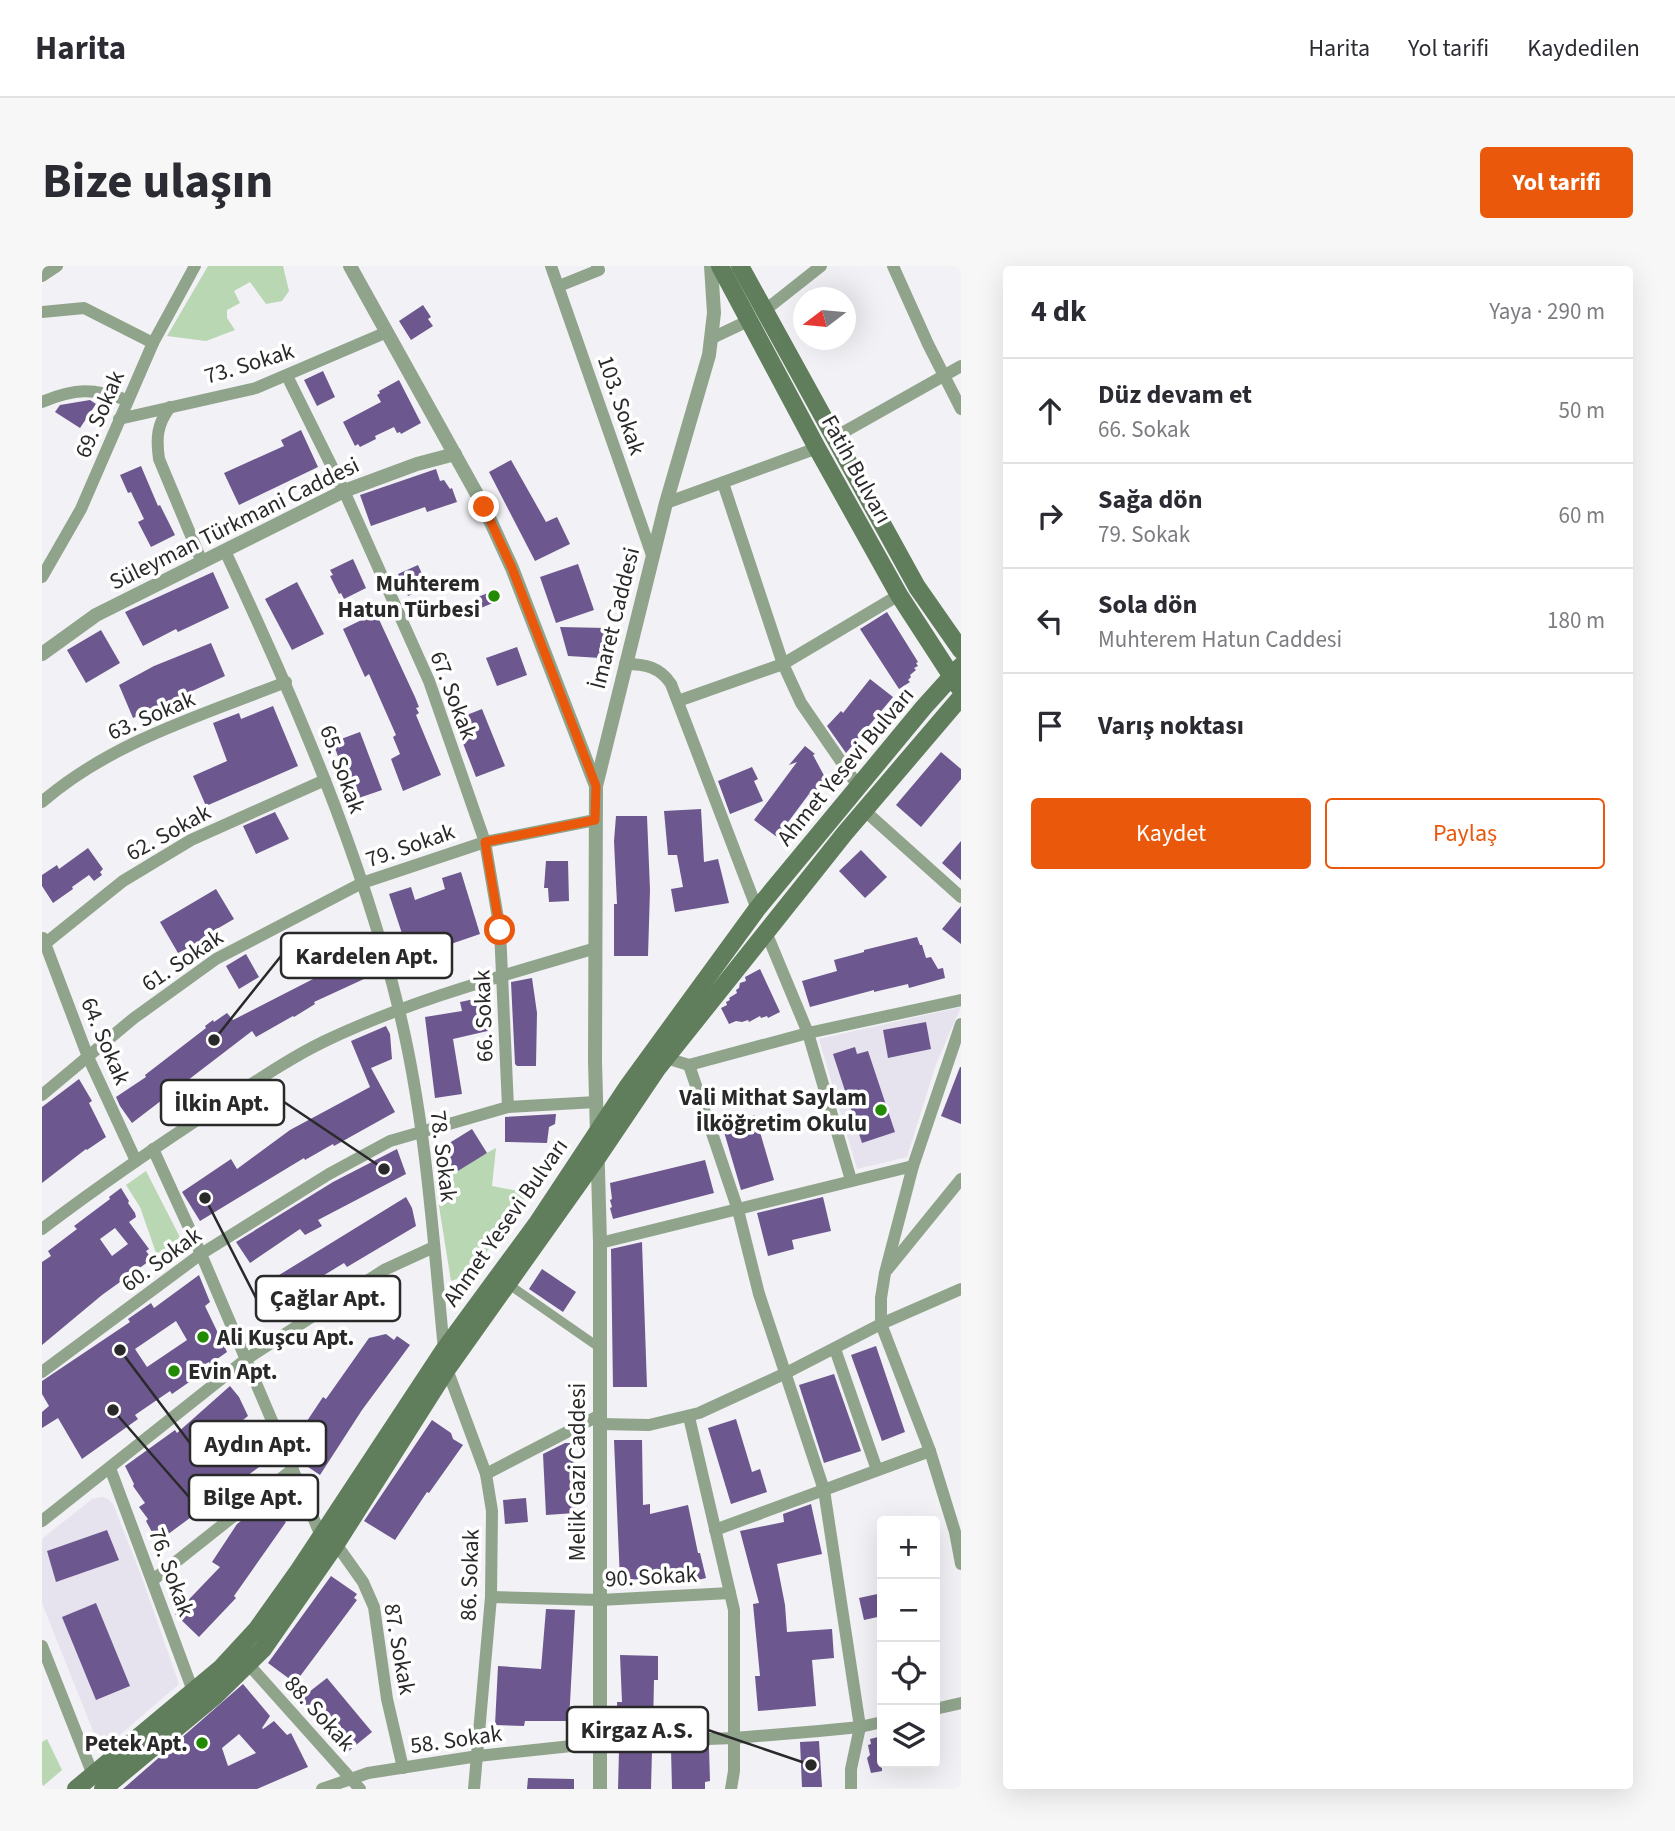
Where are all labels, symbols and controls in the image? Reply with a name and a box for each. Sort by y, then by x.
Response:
text: Harita [35,25,126,72]
text: Harita [1308,31,1370,66]
text: Yol tarifi [1408,31,1489,66]
text: Kaydedilen [1527,31,1640,66]
text: Bize ulaşın [42,147,273,217]
button: Yol tarifi [1480,147,1633,218]
north arrow [793,287,856,350]
text: 4 dk [1031,290,1086,333]
text: Yaya · 290 m [1489,295,1605,328]
street label: 73. Sokak [200,334,299,393]
street label: 103. Sokak [589,351,654,460]
street label: 69. Sokak [66,365,133,463]
text: Düz devam et [1098,376,1252,413]
icon: ahead [1031,392,1069,430]
text: 50 m [1558,394,1605,427]
street label: Fatih Bulvarı [813,409,900,530]
text: 66. Sokak [1098,413,1190,446]
street label: Süleyman Türkmani Caddesi [104,448,365,598]
text: Sağa dön [1098,481,1203,518]
route end [468,491,499,522]
icon: right [1031,497,1069,535]
text: 60 m [1558,499,1605,532]
text: 79. Sokak [1098,518,1190,551]
street label: İmaret Caddesi [581,544,648,692]
place label: Muhterem Hatun Türbesi [337,567,480,626]
text: Sola dön [1098,586,1197,623]
marker: Muhterem Hatun Türbesi [486,588,502,604]
icon: left [1031,602,1069,640]
text: 180 m [1547,604,1605,637]
text: Muhterem Hatun Caddesi [1098,623,1342,656]
street label: 67. Sokak [422,646,486,745]
street label: Ahmet Yesevi Bulvarı [769,680,922,853]
street label: 63. Sokak [102,682,201,749]
icon: arrive [1031,707,1069,745]
text: Varış noktası [1098,707,1244,744]
street label: 65. Sokak [311,720,374,819]
street label: 62. Sokak [120,795,217,869]
button: Kaydet [1031,798,1311,869]
button: Paylaş [1325,798,1605,869]
street label: 79. Sokak [361,815,460,876]
route start [484,914,515,945]
street label: 61. Sokak [135,921,230,1000]
callout: Kardelen Apt. [281,933,452,978]
text: Kardelen Apt. [295,939,439,974]
street label: 66. Sokak [465,969,502,1063]
street label: 64. Sokak [72,992,139,1091]
callout: İlkin Apt. [161,1080,284,1125]
place label: Vali Mithat Saylam İlköğretim Okulu [678,1081,867,1140]
text: İlkin Apt. [174,1086,270,1121]
marker: Vali Mithat Saylam İlköğretim Okulu [873,1102,889,1118]
street label: 78. Sokak [422,1108,466,1204]
street label: Ahmet Yesevi Bulvarı [435,1131,576,1313]
street label: 60. Sokak [114,1219,209,1300]
callout: Çağlar Apt. [256,1276,400,1321]
text: Çağlar Apt. [270,1281,386,1316]
place label: Ali Kuşcu Apt. [216,1321,354,1354]
marker: Ali Kuşcu Apt. [195,1329,211,1345]
place label: Evin Apt. [188,1355,278,1388]
marker: Evin Apt. [166,1363,182,1379]
street label: Melik Gazi Caddesi [561,1383,594,1561]
callout: Aydın Apt. [190,1421,326,1466]
text: Aydın Apt. [203,1427,312,1462]
callout: Bilge Apt. [189,1475,318,1520]
text: Bilge Apt. [203,1480,303,1515]
map controls [877,1516,940,1768]
button: + [877,1516,940,1579]
street label: 76. Sokak [140,1523,203,1622]
street label: 86. Sokak [451,1528,488,1622]
street label: 90. Sokak [604,1558,698,1595]
button: − [877,1579,940,1642]
street label: 87. Sokak [375,1601,424,1698]
button: locate [877,1642,940,1705]
street label: 88. Sokak [277,1668,363,1759]
button: layers [877,1705,940,1768]
callout: Kirgaz A.S. [567,1707,708,1752]
text: Kirgaz A.S. [580,1713,694,1748]
street label: 58. Sokak [408,1717,505,1762]
place label: Petek Apt. [84,1727,188,1760]
marker: Petek Apt. [194,1735,210,1751]

